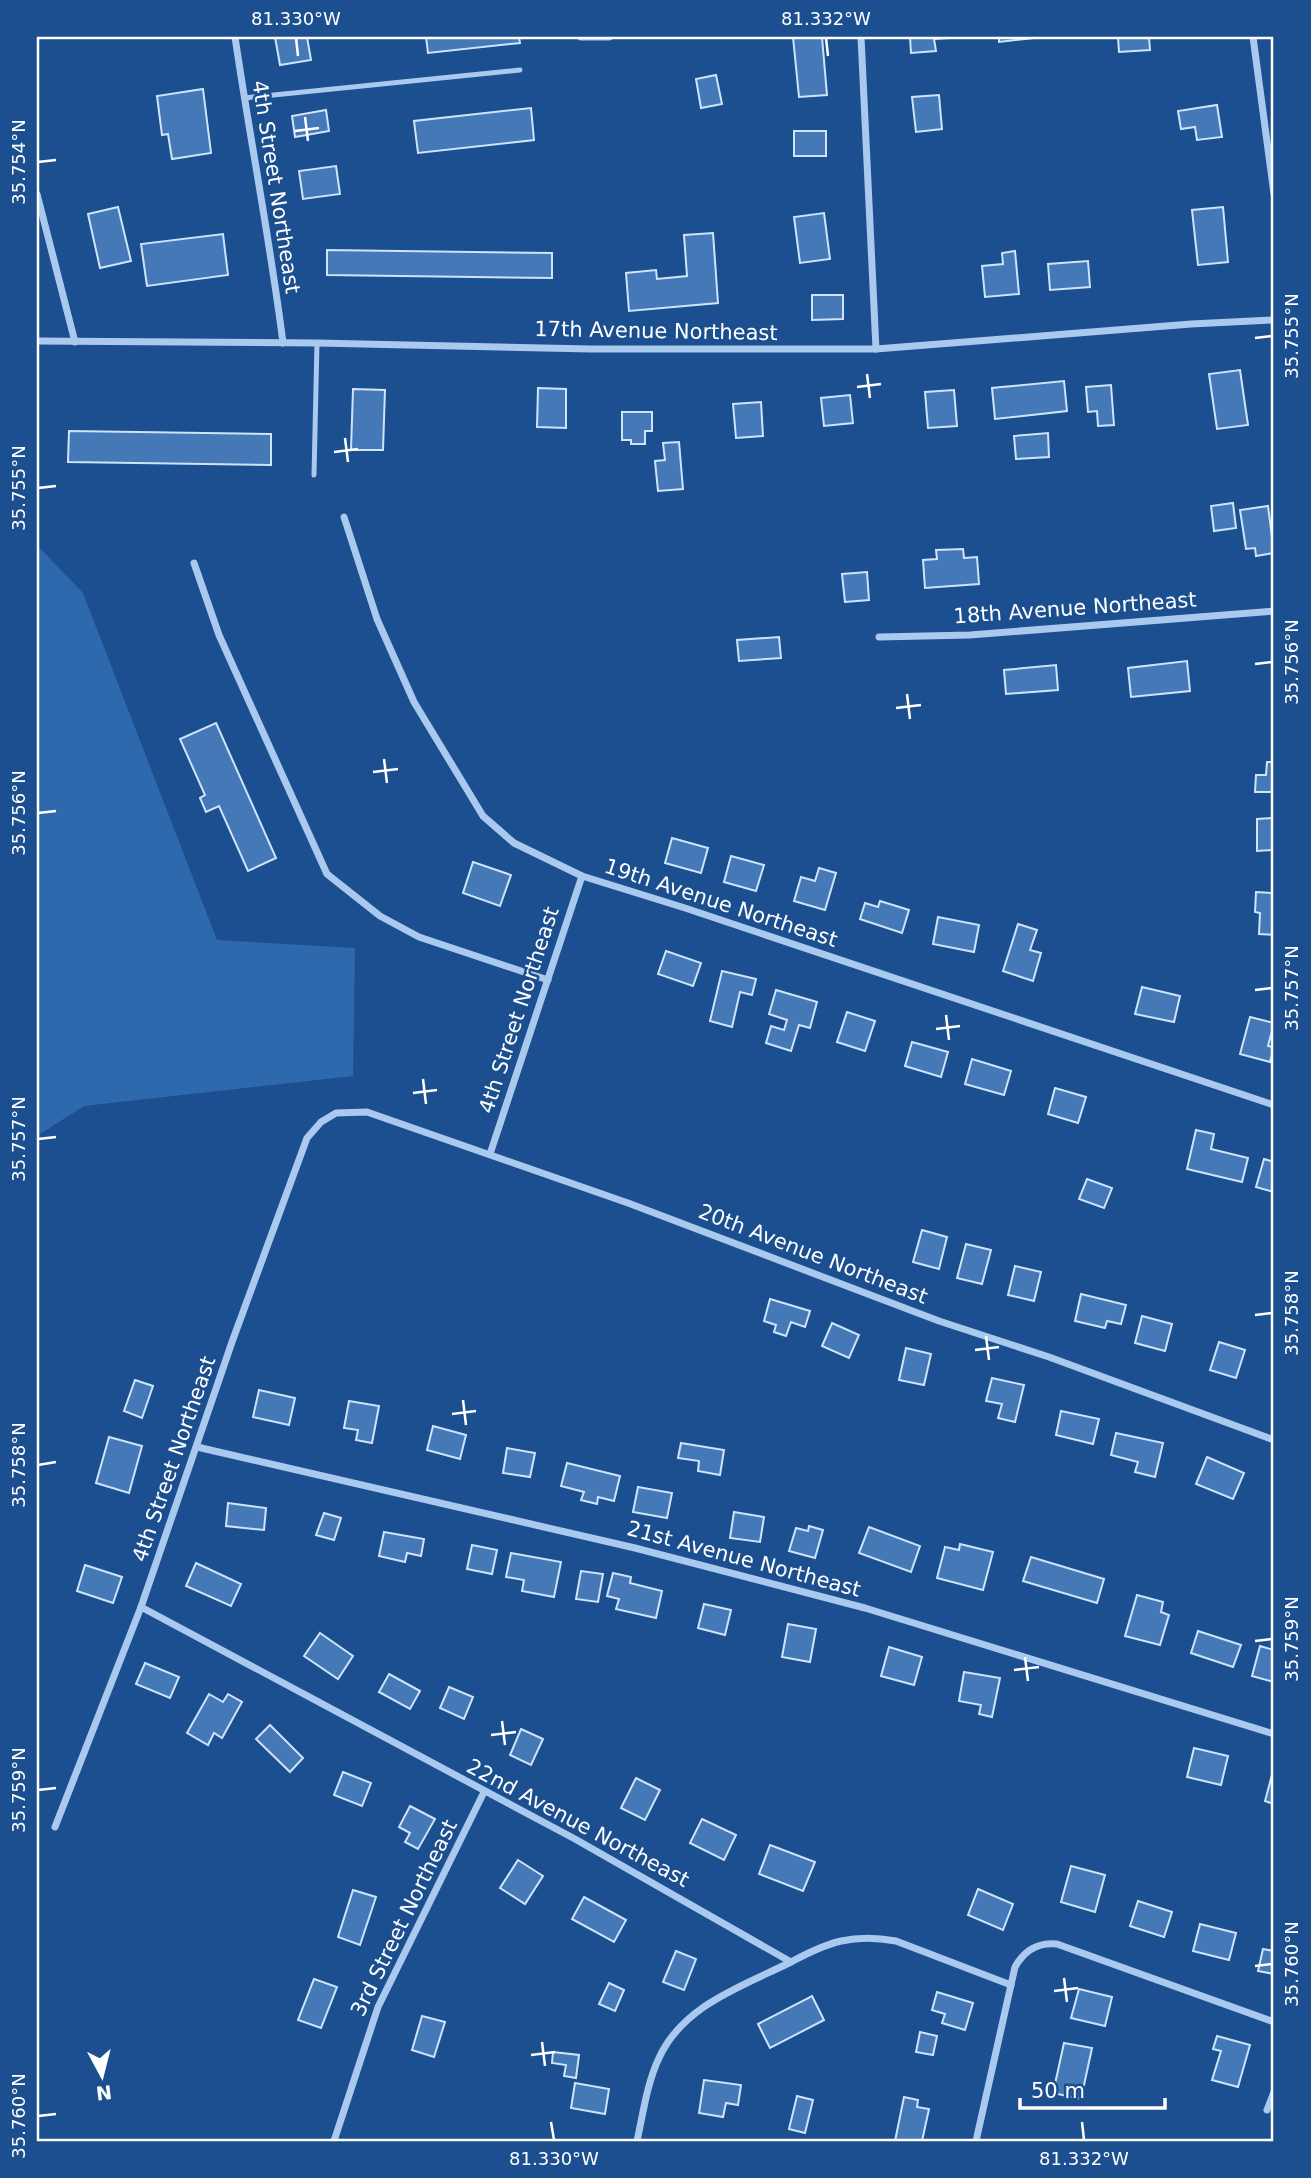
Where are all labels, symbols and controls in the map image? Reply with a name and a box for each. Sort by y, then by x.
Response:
text: 81.330°W [251,8,341,29]
text: 81.332°W [781,8,871,29]
street label: 4th Street Northeast [247,79,305,295]
text: 35.754°N [8,119,29,205]
text: 35.755°N [1281,293,1302,379]
street label: 17th Avenue Northeast [534,317,778,345]
text: 35.755°N [8,445,29,531]
street label: 18th Avenue Northeast [953,588,1197,628]
text: 35.756°N [1281,619,1302,705]
text: 35.756°N [8,770,29,856]
street label: 19th Avenue Northeast [602,854,840,952]
street label: 4th Street Northeast [474,904,564,1116]
text: 35.757°N [1281,945,1302,1031]
text: 35.757°N [8,1096,29,1182]
street label: 20th Avenue Northeast [695,1199,931,1309]
text: 35.758°N [1281,1270,1302,1356]
street label: 4th Street Northeast [128,1353,220,1565]
text: 35.758°N [8,1422,29,1508]
street label: 21st Avenue Northeast [625,1516,863,1602]
text: 35.759°N [1281,1596,1302,1682]
text: 35.759°N [8,1747,29,1833]
street label: 22nd Avenue Northeast [463,1754,693,1892]
street label: 3rd Street Northeast [346,1816,462,2020]
text: 35.760°N [1281,1921,1302,2007]
north arrow [66,2042,136,2112]
scale bar [1020,2066,1166,2110]
text: 35.760°N [8,2073,29,2159]
text: 50 m [1031,2079,1085,2103]
text: N [95,2081,113,2105]
text: 81.330°W [509,2148,599,2169]
text: 81.332°W [1039,2148,1129,2169]

